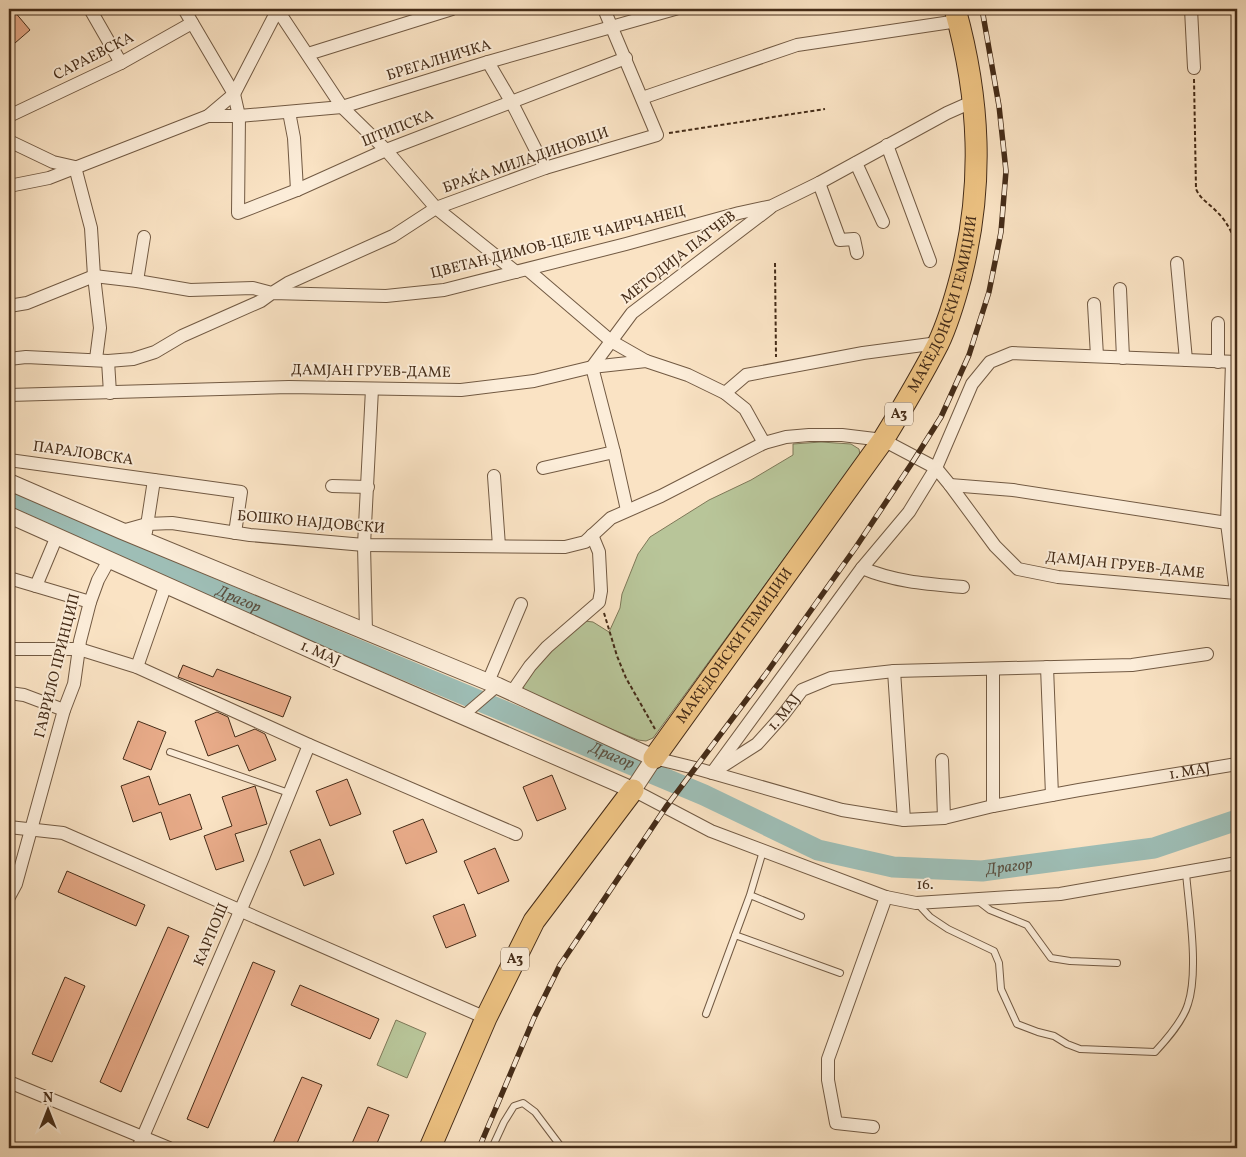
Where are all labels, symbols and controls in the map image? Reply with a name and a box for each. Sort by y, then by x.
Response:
street label: САРАЕВСКА [50,28,138,86]
street label: БРЕГАЛНИЧКА [384,35,494,87]
street label: ШТИПСКА [359,105,438,153]
street label: БРАЌА МИЛАДИНОВЦИ [440,123,612,199]
street label: ЦВЕТАН ДИМОВ-ЦЕЛЕ ЧАИРЧАНЕЦ [428,201,688,285]
street label: МЕТОДИЈА ПАТЧЕВ [617,206,741,310]
street label: МАКЕДОНСКИ ГЕМИЏИИ [903,214,983,397]
street label: ДАМЈАН ГРУЕВ-ДАМЕ [291,360,451,384]
road number: A3 [885,402,913,426]
street label: ПАРАЛОВСКА [31,437,135,471]
street label: БОШКО НАЈДОВСКИ [236,506,386,540]
street label: ДАМЈАН ГРУЕВ-ДАМЕ [1044,547,1206,585]
street label: МАКЕДОНСКИ ГЕМИЏИИ [671,564,798,728]
water label: Драгор [212,580,264,619]
street label: ГАВРИЛО ПРИНЦИП [30,592,86,740]
street label: 1. МАЈ [297,636,343,672]
street label: 1. МАЈ [763,690,806,736]
water label: Драгор [585,737,638,776]
street label: 1. МАЈ [1167,758,1212,786]
water label: Драгор [984,853,1034,881]
street label: 16. [917,875,933,896]
street label: КАРПОШ [189,900,235,970]
road number: A3 [501,948,529,971]
north arrow [22,1084,72,1134]
text: N [43,1089,53,1108]

